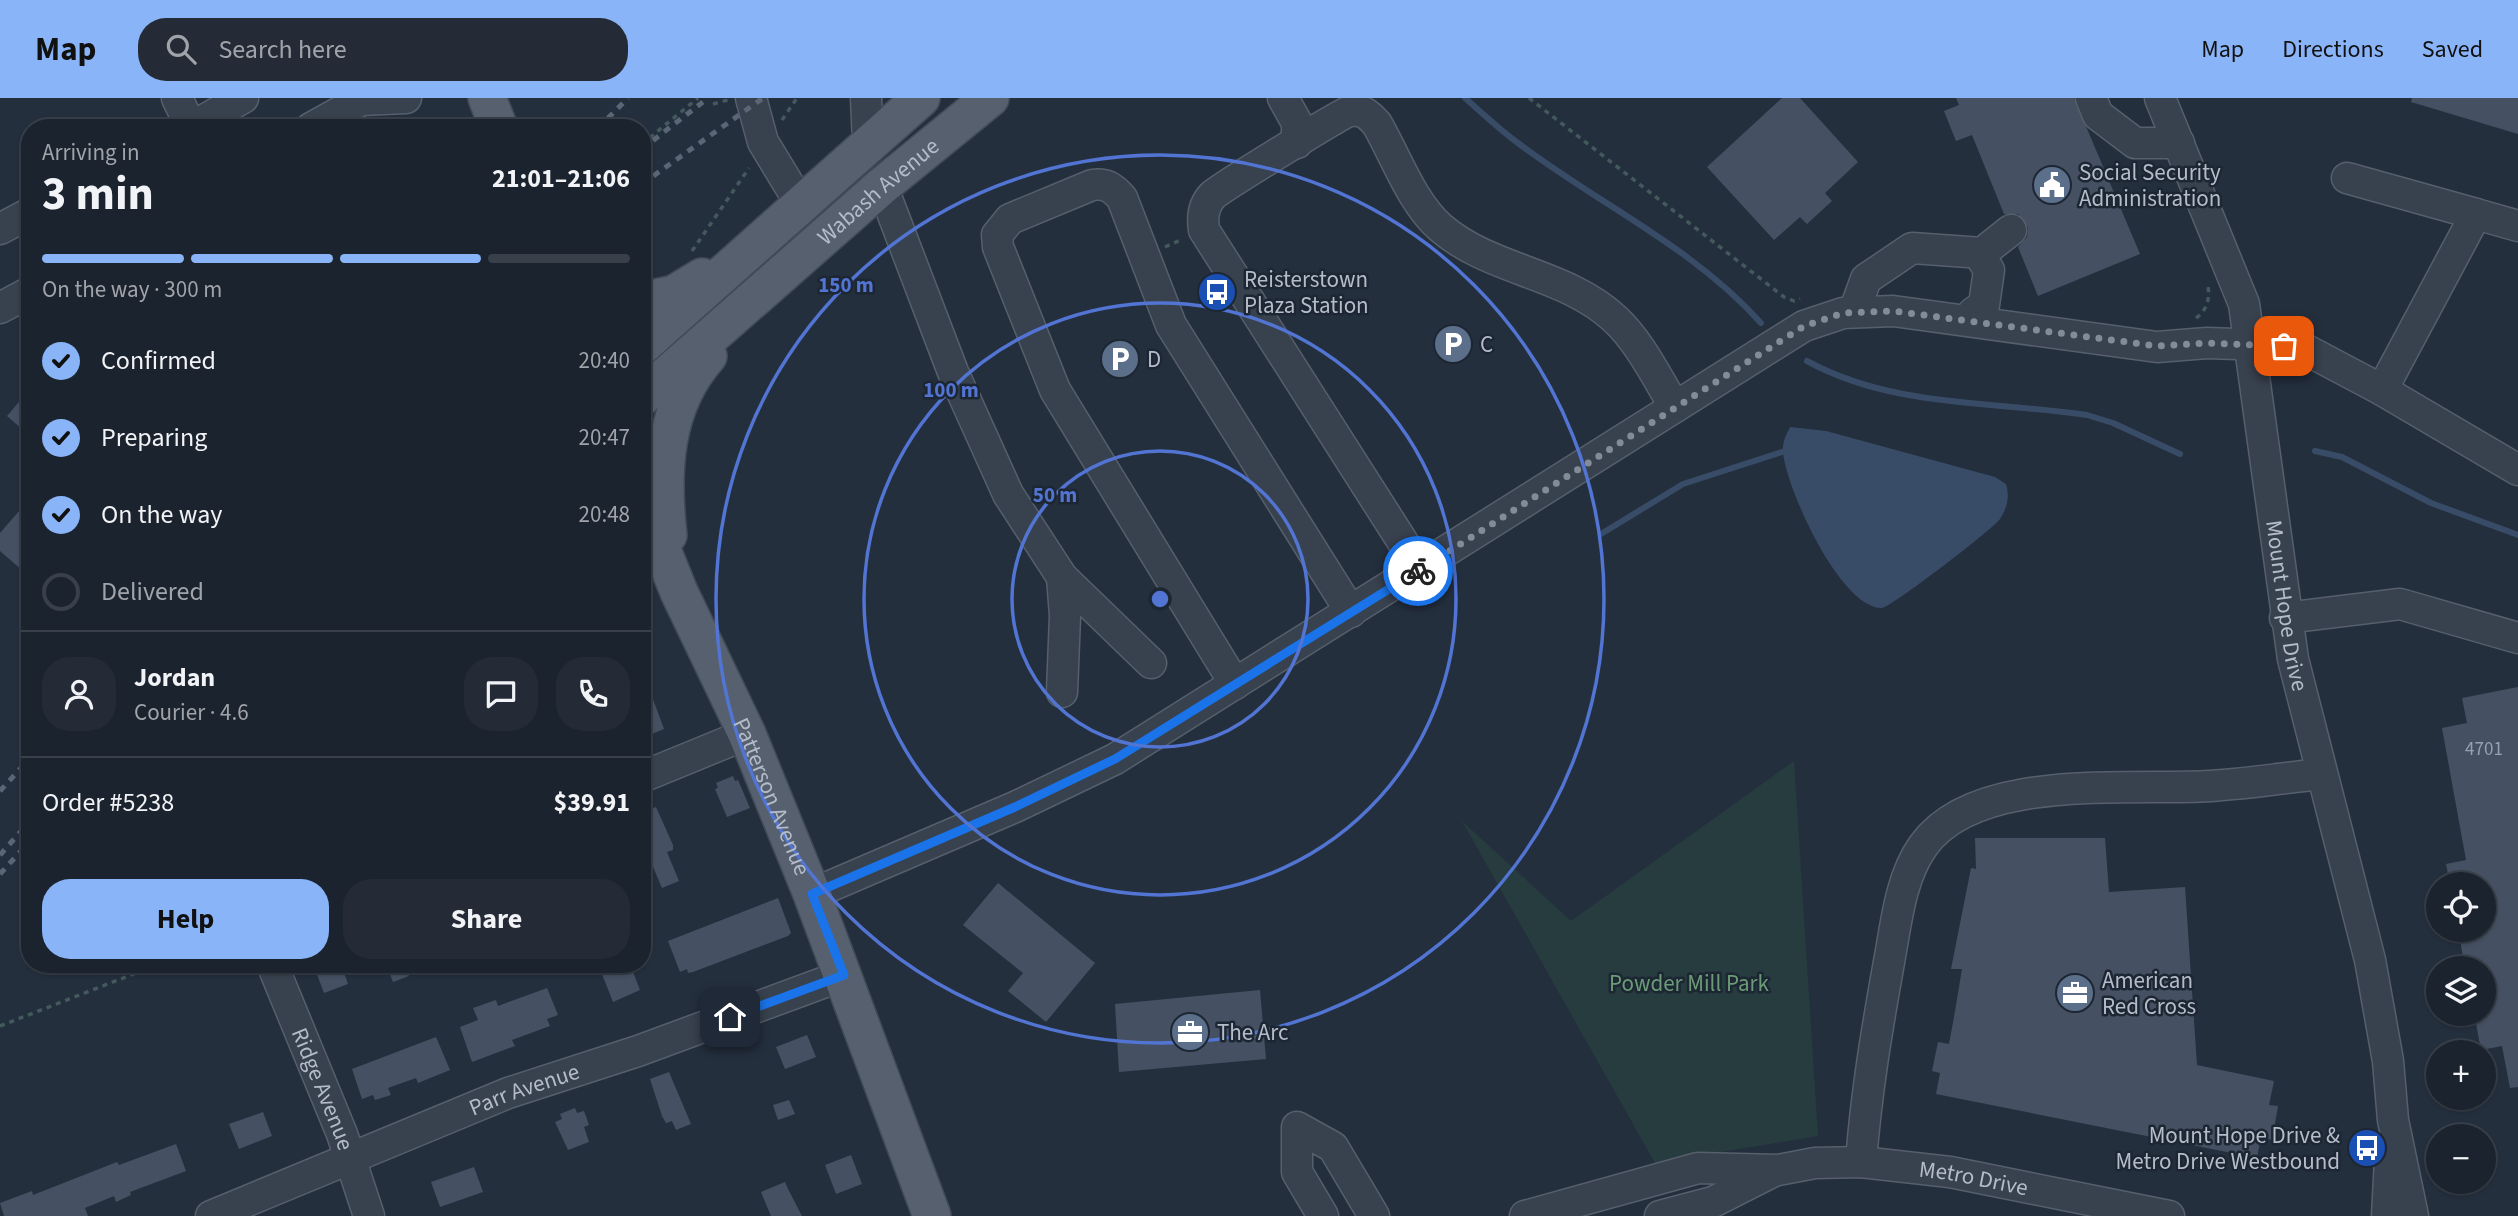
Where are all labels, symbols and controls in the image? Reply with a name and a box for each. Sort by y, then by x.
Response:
search box [138,18,628,81]
text: Map [35,26,96,73]
icon: search [162,30,200,68]
text: Search here [218,31,347,68]
text: Map [2201,32,2244,67]
text: Directions [2282,32,2384,67]
text: Saved [2422,32,2483,67]
street label: Wabash Avenue [810,130,946,253]
text: Arriving in [42,136,140,169]
place label: Social Security Administration [2079,156,2221,215]
text: 21:01–21:06 [492,160,630,197]
text: 3 min [42,162,154,227]
public building icon: Social Security Administration [2031,164,2073,206]
place label: Reisterstown Plaza Station [1244,263,1369,322]
text: 150 m [818,270,874,300]
bus stop icon: Reisterstown Plaza Station [1196,271,1238,313]
text: On the way · 300 m [42,273,222,306]
pin [2254,316,2314,376]
parking icon: C [1432,323,1474,365]
icon: bag [2265,327,2303,365]
place label: C [1480,328,1493,361]
parking icon: D [1099,338,1141,380]
icon: check [42,342,80,380]
text: Confirmed [101,342,216,379]
place label: D [1147,343,1161,376]
text: 20:40 [579,344,630,377]
text: 100 m [923,375,979,405]
icon: check [42,419,80,457]
text: Preparing [101,419,207,456]
text: 20:47 [579,421,630,454]
text: 50 m [1033,480,1077,510]
icon: check [42,496,80,534]
text: On the way [101,496,222,533]
text: 20:48 [579,498,630,531]
street label: Mount Hope Drive [2257,518,2317,695]
courier [1383,536,1453,606]
icon: bike [1399,552,1437,590]
text: Delivered [101,573,204,610]
centre of rings [1148,587,1172,611]
button: person [42,657,116,731]
button: chat [464,657,538,731]
button: phone [556,657,630,731]
text: Jordan [134,659,215,696]
text: Courier · 4.6 [134,696,249,729]
street label: Patterson Avenue [725,712,819,881]
house number: 4701 [2465,736,2503,763]
text: Order #5238 [42,784,174,821]
text: $39.91 [554,784,630,821]
map controls [2426,872,2496,1194]
button: locate [2426,872,2496,942]
button: Help [42,879,329,959]
button: Share [343,879,630,959]
button: layers [2426,956,2496,1026]
place label: American Red Cross [2102,964,2196,1023]
park label: Powder Mill Park [1609,967,1769,1000]
office icon: American Red Cross [2054,972,2096,1014]
pin [700,987,760,1047]
icon: home [711,998,749,1036]
office icon: The Arc [1169,1011,1211,1053]
place label: The Arc [1217,1016,1289,1049]
street label: Ridge Avenue [283,1023,362,1155]
button: + [2426,1040,2496,1110]
street label: Parr Avenue [464,1055,584,1124]
place label: Mount Hope Drive & Metro Drive Westbound [2116,1119,2340,1178]
button: − [2426,1124,2496,1194]
bus stop icon: Mount Hope Drive & Metro Drive Westbound [2346,1127,2388,1169]
street label: Metro Drive [1917,1153,2031,1204]

